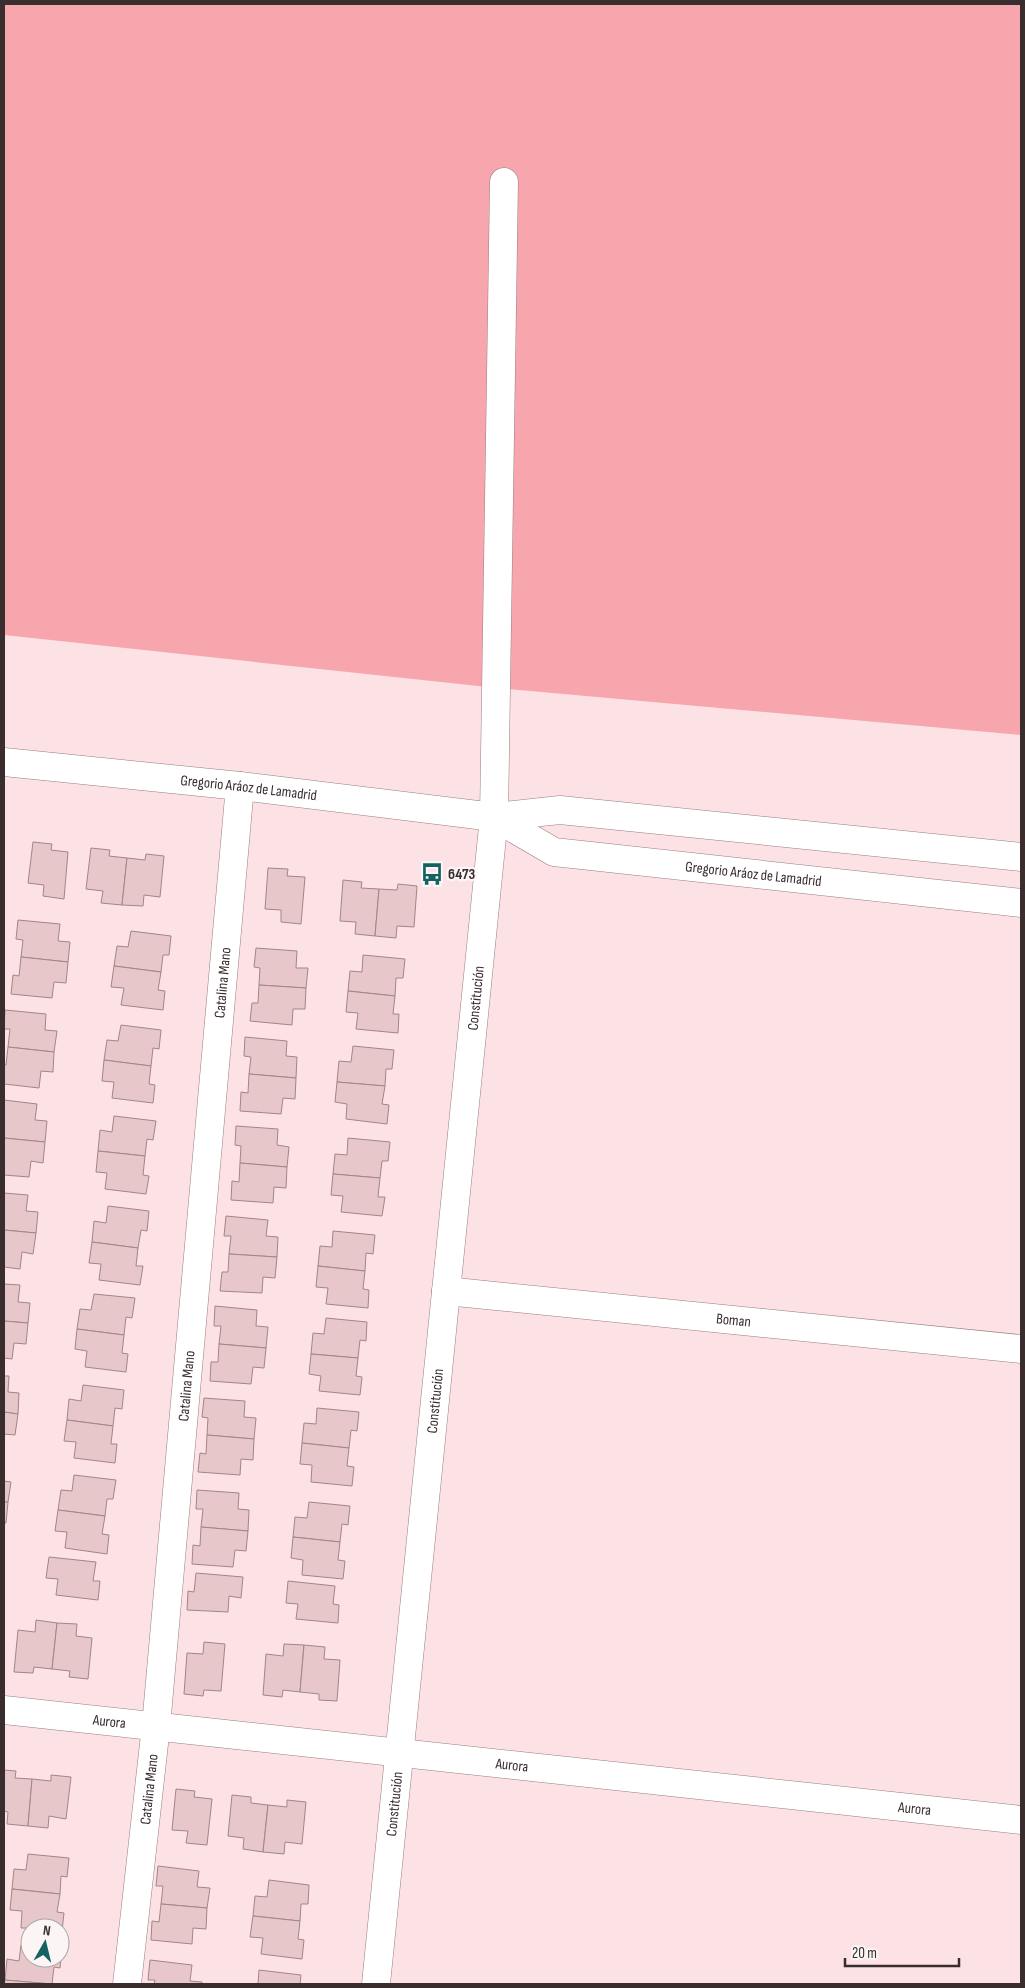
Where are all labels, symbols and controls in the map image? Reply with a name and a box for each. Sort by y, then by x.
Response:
street label: Gregorio Aráoz de Lamadrid [180,771,318,805]
street label: Gregorio Aráoz de Lamadrid [684,857,822,891]
bus stop icon: 6473 [419,861,445,887]
place label: 6473 [448,865,476,884]
street label: Catalina Mano [210,946,236,1019]
street label: Constitución [463,965,489,1031]
street label: Boman [715,1309,752,1332]
street label: Catalina Mano [174,1350,200,1422]
street label: Constitución [423,1368,448,1434]
street label: Aurora [91,1711,127,1733]
street label: Catalina Mano [136,1753,163,1826]
street label: Aurora [494,1754,530,1777]
street label: Constitución [382,1771,407,1837]
street label: Aurora [896,1798,932,1820]
north arrow [20,1918,70,1968]
text: N [42,1922,52,1940]
scale bar [845,1936,959,1968]
text: 20 m [852,1944,877,1963]

